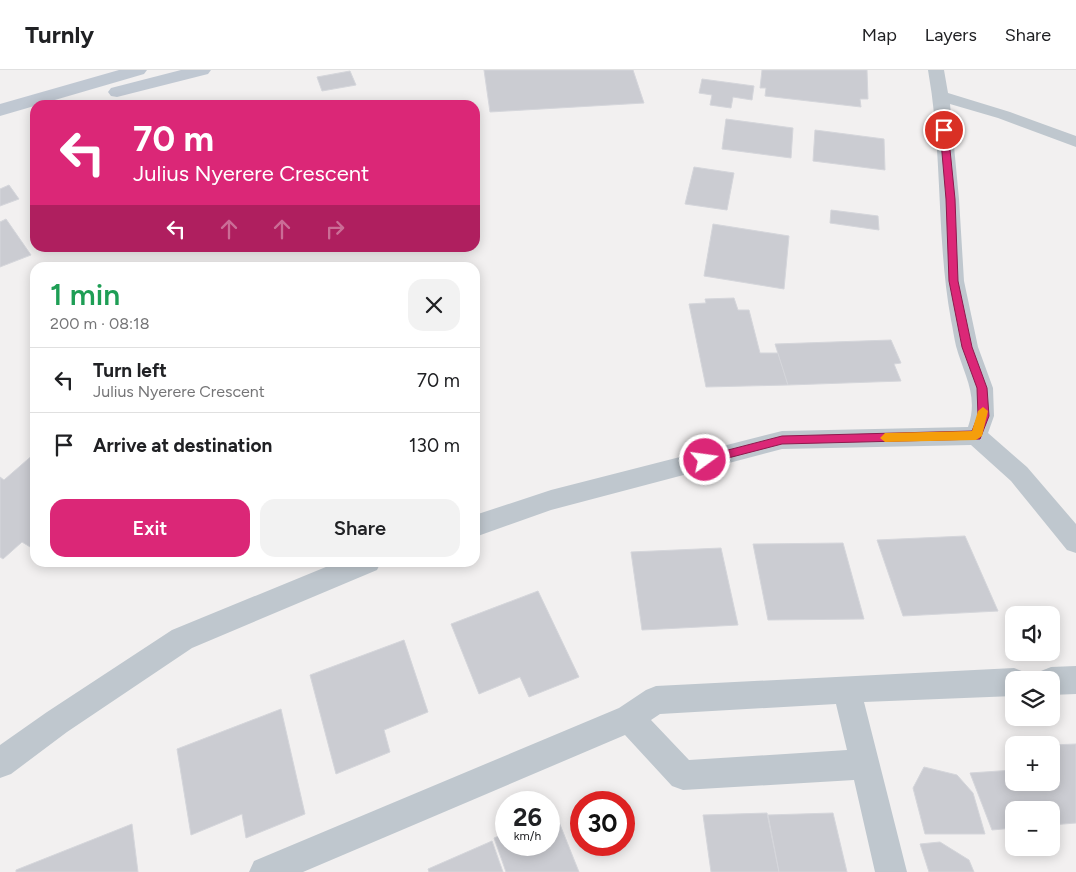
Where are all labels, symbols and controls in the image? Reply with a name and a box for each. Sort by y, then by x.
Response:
text: Turnly [25,20,94,49]
text: Map [862,24,897,46]
text: Layers [925,24,977,46]
text: Share [1005,24,1051,46]
pin [923,109,965,151]
icon: arrive [930,116,958,144]
text: 70 m [133,118,214,160]
icon: left [50,120,115,185]
text: Julius Nyerere Crescent [133,160,369,187]
icon: left [162,215,190,243]
icon: ahead [215,215,243,243]
icon: ahead [268,215,296,243]
icon: right [321,215,349,243]
text: 1 min [50,276,120,313]
button: close [408,279,460,331]
text: 200 m · 08:18 [50,314,150,333]
text: Turn left [93,359,167,382]
icon: left [50,366,78,394]
text: 70 m [417,369,460,392]
text: Julius Nyerere Crescent [93,382,265,401]
icon: arrive [50,431,78,459]
position arrow [678,433,730,485]
text: Arrive at destination [93,434,272,457]
text: 130 m [409,434,460,457]
button: Exit [50,499,250,557]
button: Share [260,499,460,557]
map controls [1005,606,1060,856]
button: sound [1005,606,1060,661]
button: layers [1005,671,1060,726]
button: + [1005,736,1060,791]
speed limit sign: 30 [570,791,635,856]
button: − [1005,801,1060,856]
text: 26 [513,802,542,832]
text: km/h [514,829,541,843]

